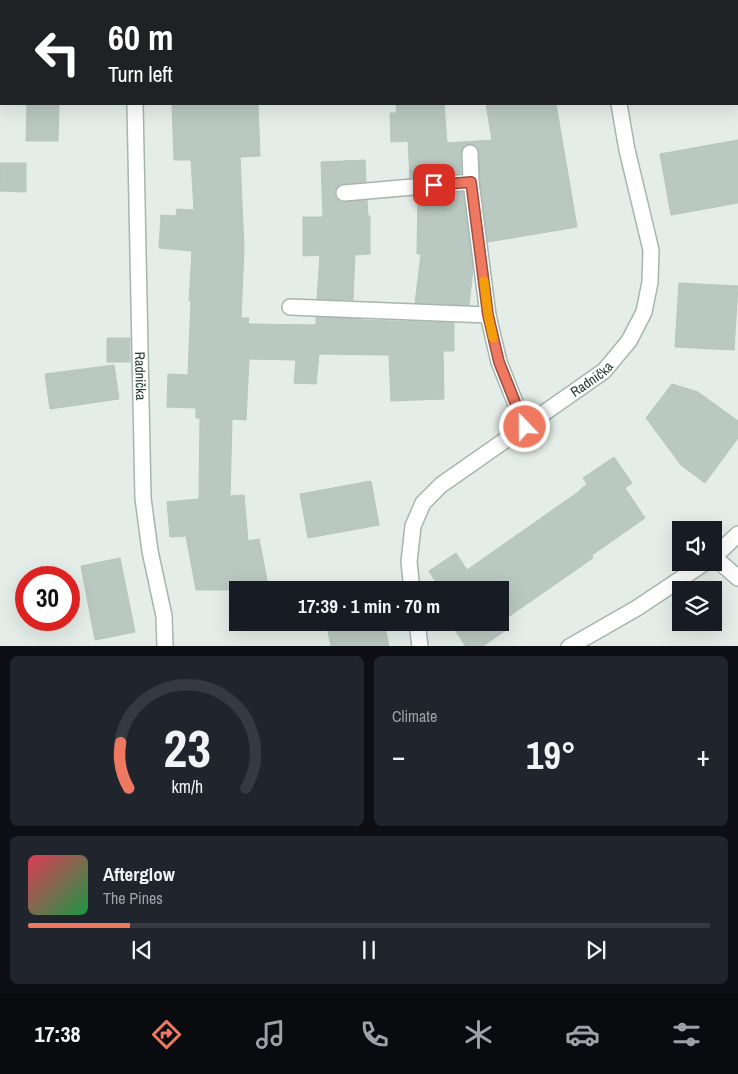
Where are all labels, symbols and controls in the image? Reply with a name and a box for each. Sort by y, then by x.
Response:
text: 60 m [108,14,173,61]
icon: left [25,20,90,85]
text: Turn left [108,59,173,89]
pin [413,164,455,206]
icon: arrive [420,171,448,199]
street label: Radnička [131,351,150,401]
street label: Radnička [567,358,617,401]
position arrow [498,400,550,452]
map controls [672,521,722,631]
button: sound [672,521,722,571]
speed limit sign: 30 [15,566,80,631]
button: layers [672,581,722,631]
text: 17:39 · 1 min · 70 m [298,593,440,619]
text: Climate [392,705,437,727]
text: 23 [163,713,211,783]
text: 19° [526,730,576,781]
text: − [392,737,405,775]
text: + [697,737,710,775]
text: km/h [171,775,203,799]
text: Afterglow [103,861,175,887]
text: The Pines [103,887,163,909]
icon: previous [128,936,156,964]
icon: pause [355,936,383,964]
icon: next [582,936,610,964]
icon: directions [149,1017,184,1052]
icon: music [253,1017,288,1052]
icon: phone [357,1017,392,1052]
icon: climate [461,1017,496,1052]
icon: car [565,1017,600,1052]
icon: filters [669,1017,704,1052]
text: 17:38 [34,1019,81,1049]

